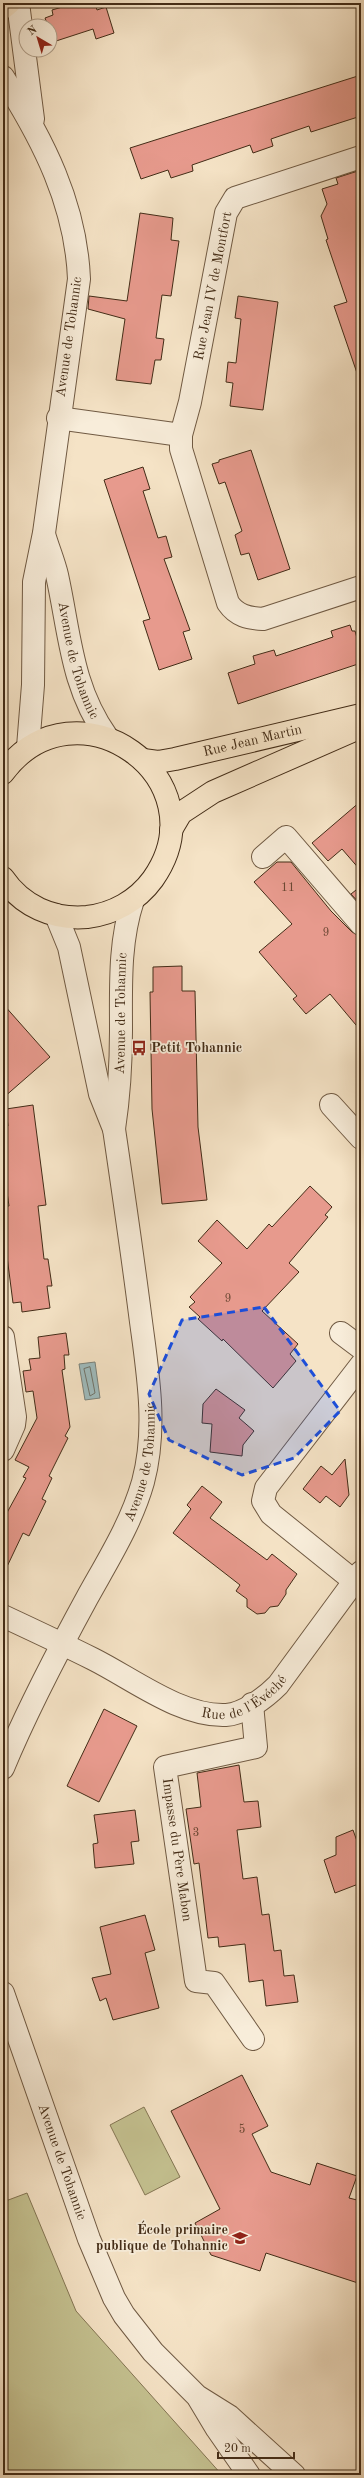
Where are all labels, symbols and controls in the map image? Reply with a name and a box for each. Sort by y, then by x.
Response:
north arrow [18,18,58,58]
text: N [26,24,40,38]
street label: Rue Jean IV de Montfort [192,210,234,362]
street label: Avenue de Tohannic [54,276,84,398]
street label: Avenue de Tohannic [55,600,101,721]
street label: Rue Jean Martin [202,722,304,759]
house number: 11 [281,882,295,894]
house number: 9 [323,927,329,939]
street label: Avenue de Tohannic [113,952,130,1075]
bus stop icon: Petit Tohannic [130,1039,148,1057]
place label: Petit Tohannic [151,1041,242,1055]
house number: 9 [225,1293,231,1305]
street label: Avenue de Tohannic [122,1402,158,1524]
street label: Rue de l'Évéché [200,1673,290,1722]
street label: Impasse du Père Mabon [160,1777,194,1923]
house number: 3 [193,1827,199,1839]
street label: Avenue de Tohannic [35,2102,89,2222]
house number: 5 [239,2123,246,2136]
place label: École primaire publique de Tohannic [96,2220,228,2253]
school or university icon: École primaire publique de Tohannic [231,2229,249,2247]
scale bar [218,2434,294,2460]
text: 20 m [224,2443,251,2455]

